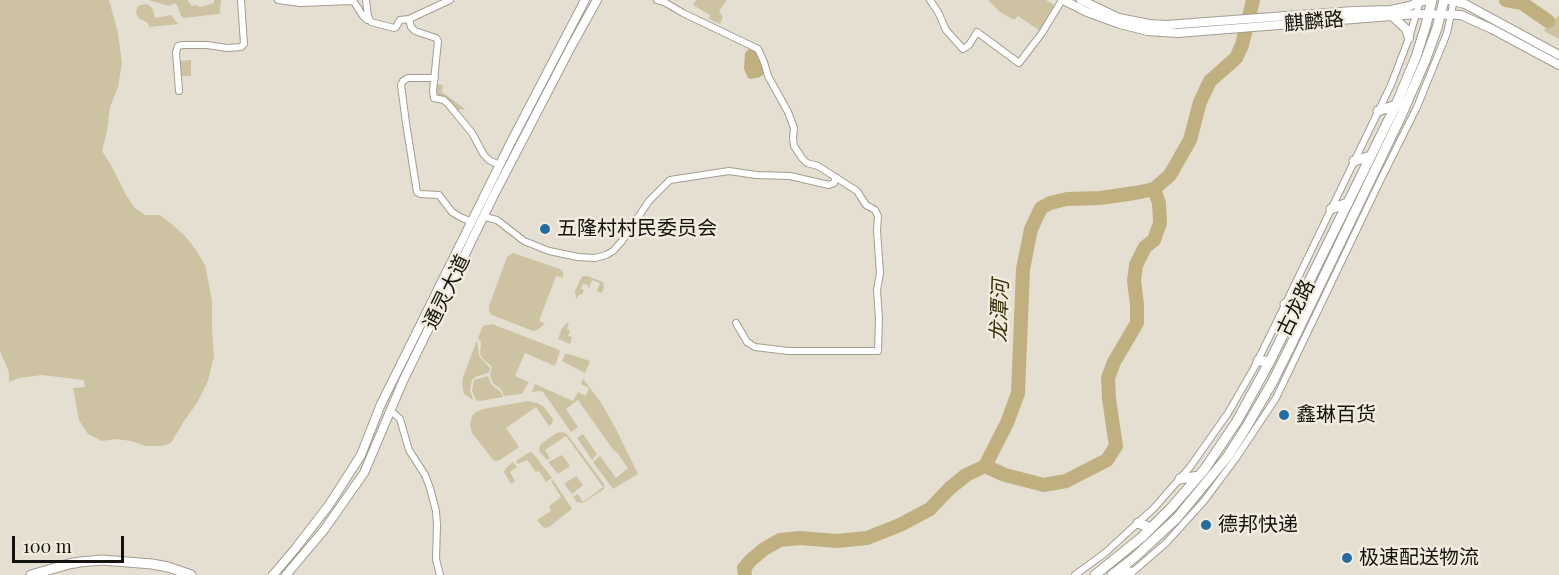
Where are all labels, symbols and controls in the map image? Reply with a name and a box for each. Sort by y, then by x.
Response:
street label: 麒麟路 [1283,7,1345,37]
place label: 五隆村村民委员会 [557,217,717,241]
marker: 五隆村村民委员会 [538,222,552,236]
street label: 通灵大道 [419,251,475,333]
street label: 古龙路 [1272,276,1320,340]
water label: 龙潭河 [986,279,1014,343]
place label: 鑫琳百货 [1296,403,1376,427]
marker: 鑫琳百货 [1277,408,1291,422]
place label: 德邦快递 [1218,513,1298,537]
marker: 德邦快递 [1199,518,1213,532]
scale bar [15,524,128,562]
text: 100 m [23,534,72,558]
place label: 极速配送物流 [1359,546,1479,570]
marker: 极速配送物流 [1340,551,1354,565]

